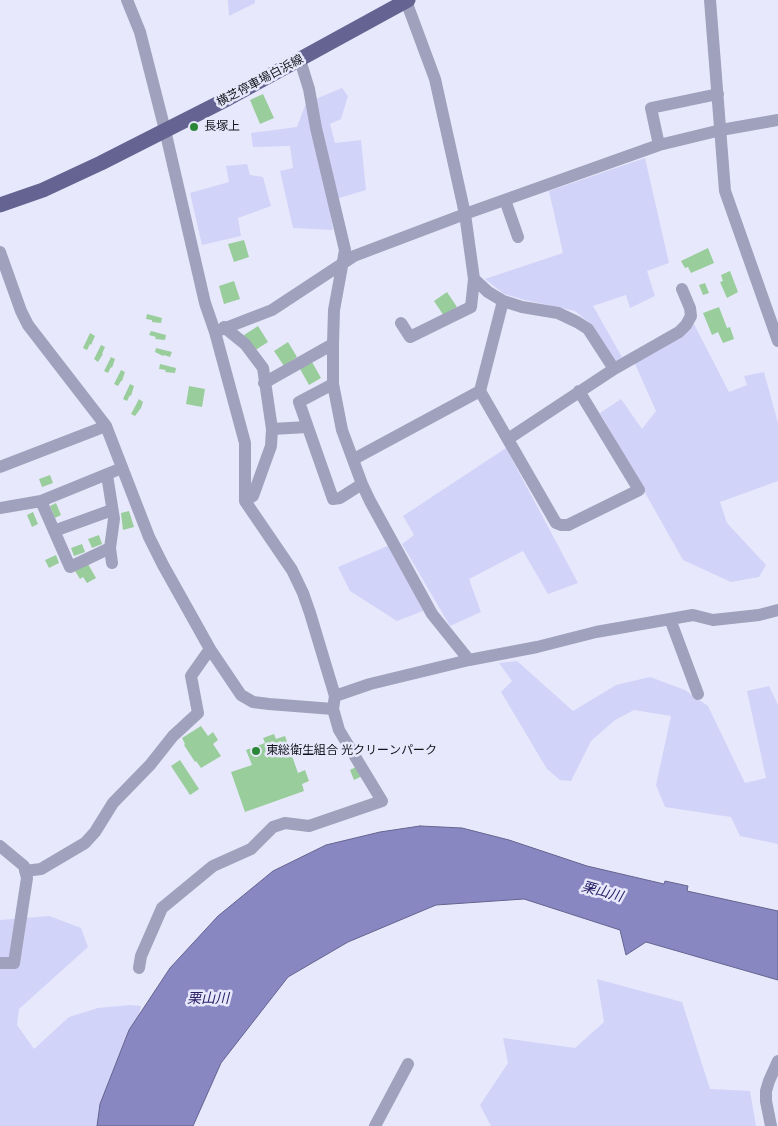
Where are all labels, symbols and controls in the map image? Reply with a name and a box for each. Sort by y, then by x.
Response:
street label: 横芝停車場白浜線 [214,52,306,110]
place label: 長塚上 [204,120,240,134]
marker: 長塚上 [188,121,200,133]
place label: 東総衛生組合 光クリーンパーク [266,744,437,758]
marker: 東総衛生組合 光クリーンパーク [250,745,262,757]
water label: 栗山川 [580,878,624,906]
water label: 栗山川 [187,991,229,1007]

